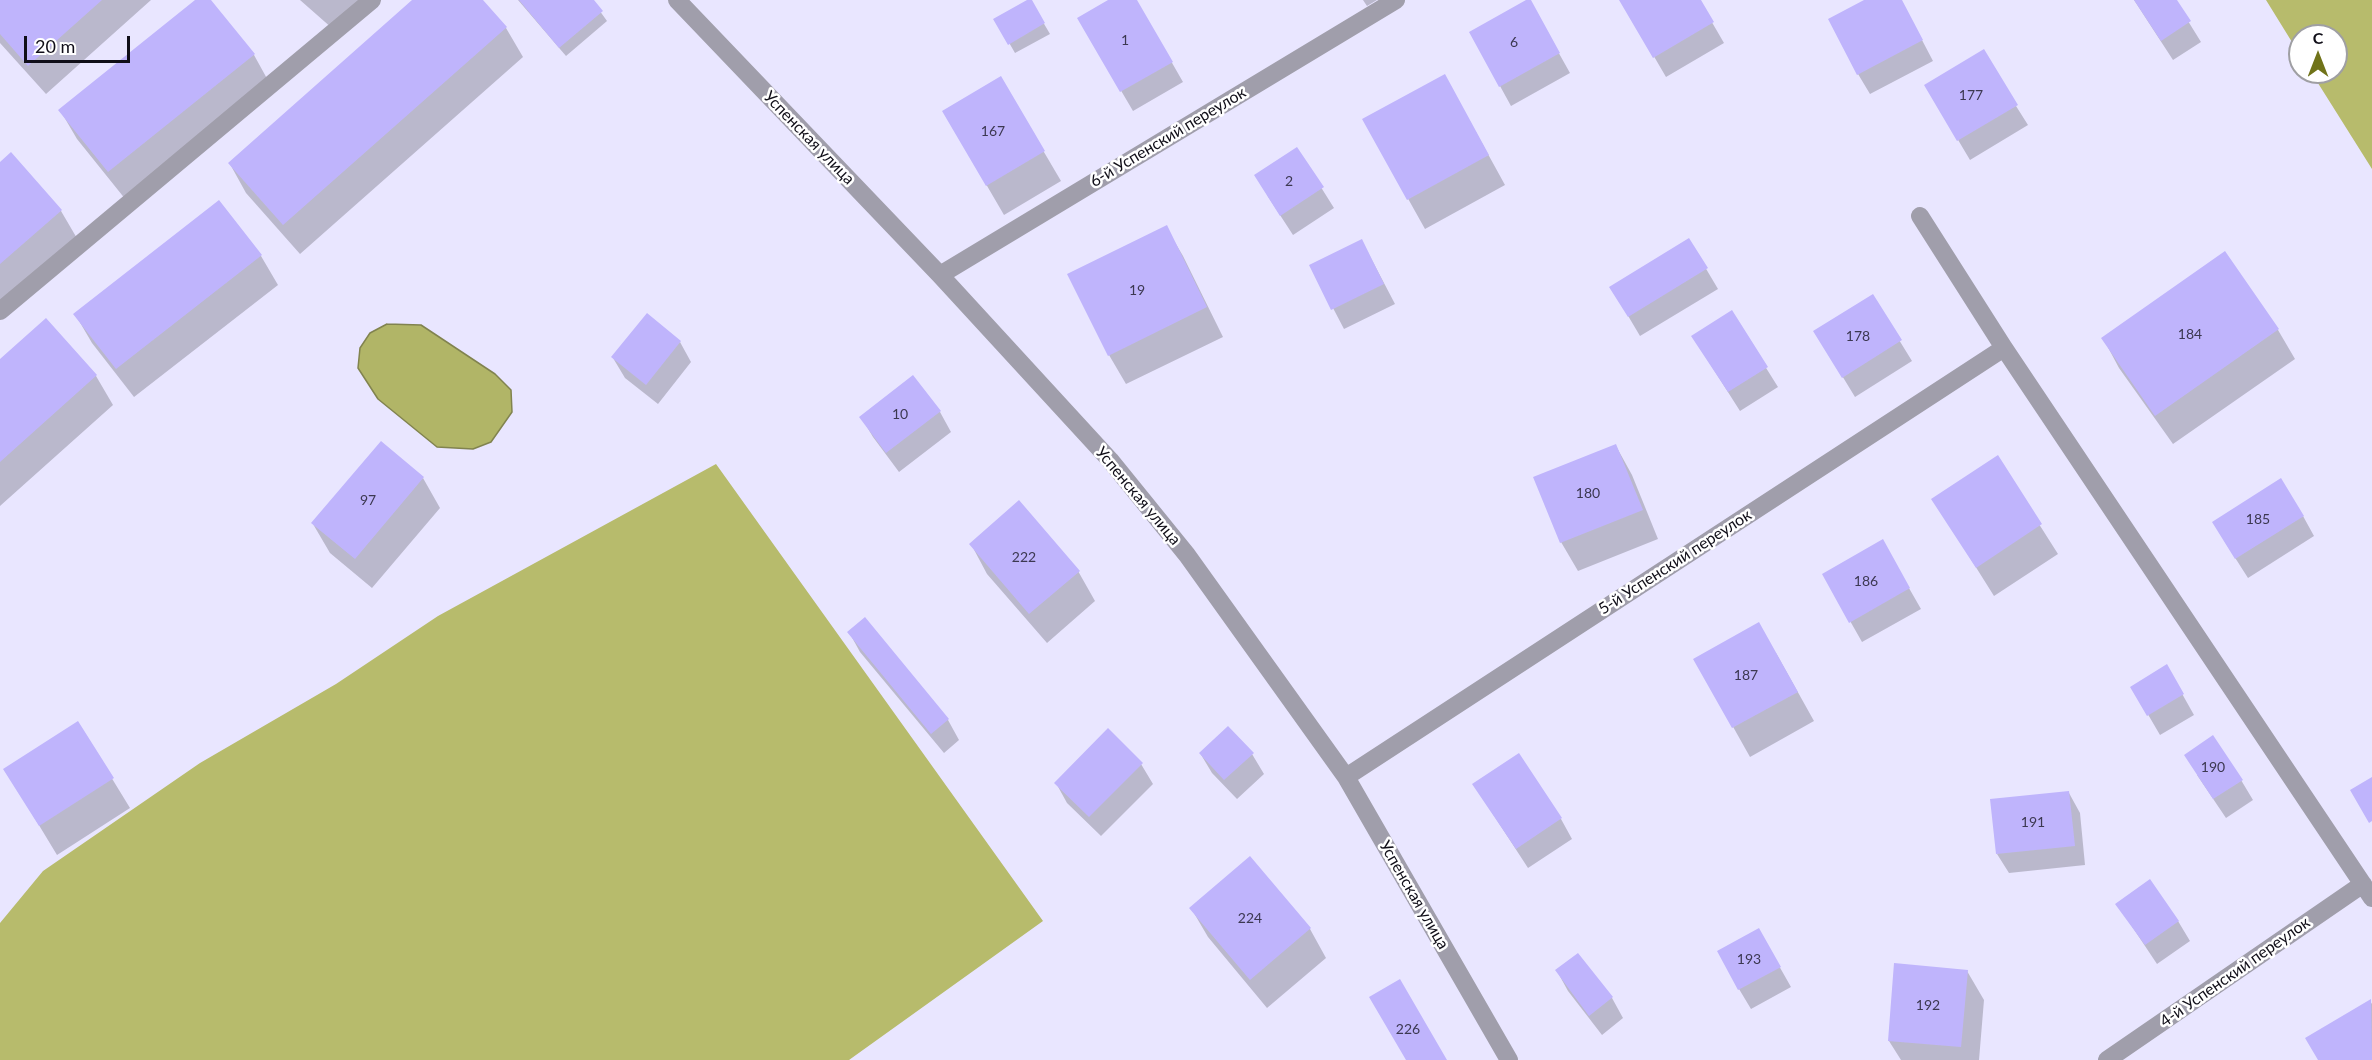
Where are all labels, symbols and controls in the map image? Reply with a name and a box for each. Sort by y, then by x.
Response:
scale bar [27,24,134,62]
north arrow [2288,24,2348,84]
text: С [2313,28,2323,47]
house number: 1 [1121,32,1129,48]
house number: 6 [1510,34,1518,50]
text: 20 m [35,35,75,57]
street label: 6-й Успенский переулок [1087,83,1249,191]
street label: Успенская улица [760,87,858,189]
house number: 177 [1959,87,1983,103]
house number: 167 [981,123,1005,139]
house number: 2 [1285,173,1293,189]
house number: 19 [1129,282,1145,298]
house number: 184 [2178,326,2202,342]
house number: 178 [1846,328,1870,344]
house number: 10 [892,406,908,422]
street label: Успенская улица [1091,443,1185,549]
house number: 180 [1576,485,1600,501]
house number: 97 [360,492,376,508]
street label: 5-й Успенский переулок [1595,505,1755,619]
house number: 185 [2246,511,2270,527]
house number: 222 [1012,549,1036,565]
house number: 186 [1854,573,1878,589]
house number: 187 [1734,667,1758,683]
house number: 190 [2201,759,2225,775]
house number: 191 [2021,814,2045,830]
street label: Успенская улица [1375,837,1453,953]
house number: 224 [1238,910,1262,926]
street label: 4-й Успенский переулок [2156,913,2314,1031]
house number: 193 [1737,951,1761,967]
house number: 192 [1916,997,1940,1013]
house number: 226 [1396,1021,1420,1037]

